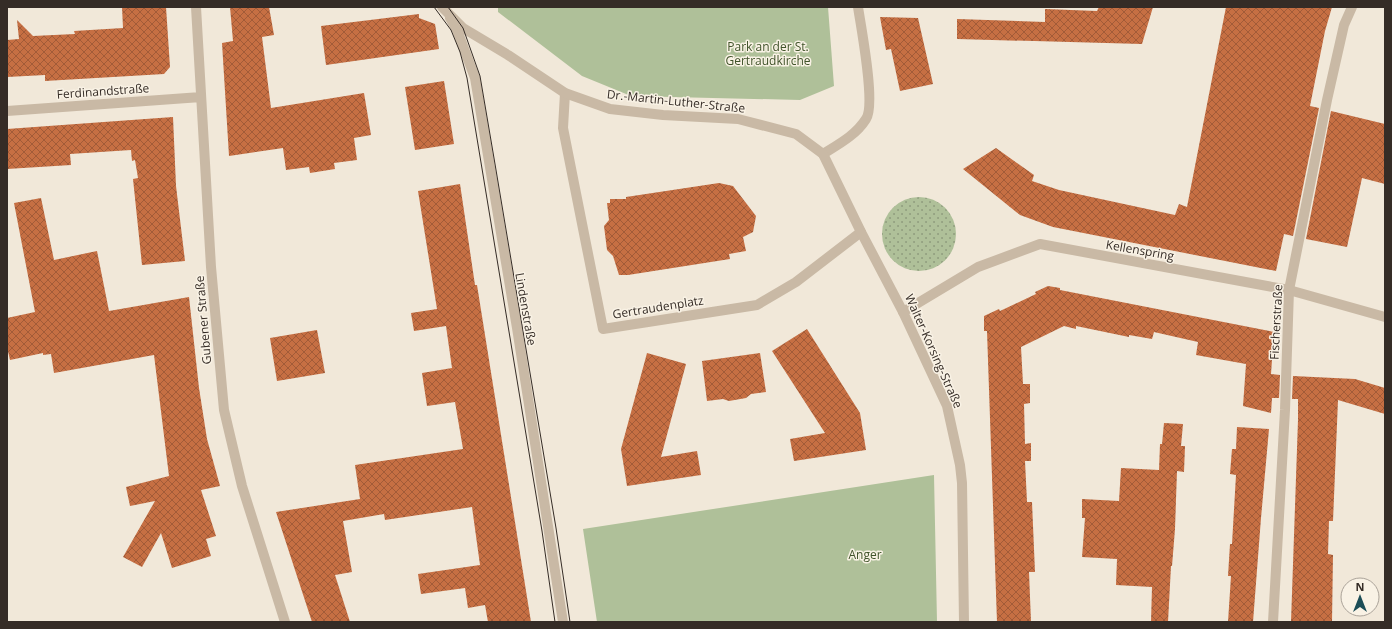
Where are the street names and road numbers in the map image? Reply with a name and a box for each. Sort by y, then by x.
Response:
street label: Ferdinandstraße [56,79,150,103]
street label: Dr.-Martin-Luther-Straße [606,85,746,117]
street label: Kellenspring [1104,236,1176,264]
street label: Lindenstraße [511,271,541,347]
street label: Gubener Straße [191,275,215,365]
street label: Fischerstraße [1266,284,1286,360]
street label: Gertraudenplatz [611,291,705,323]
street label: Walter-Korsing-Straße [901,291,967,411]

